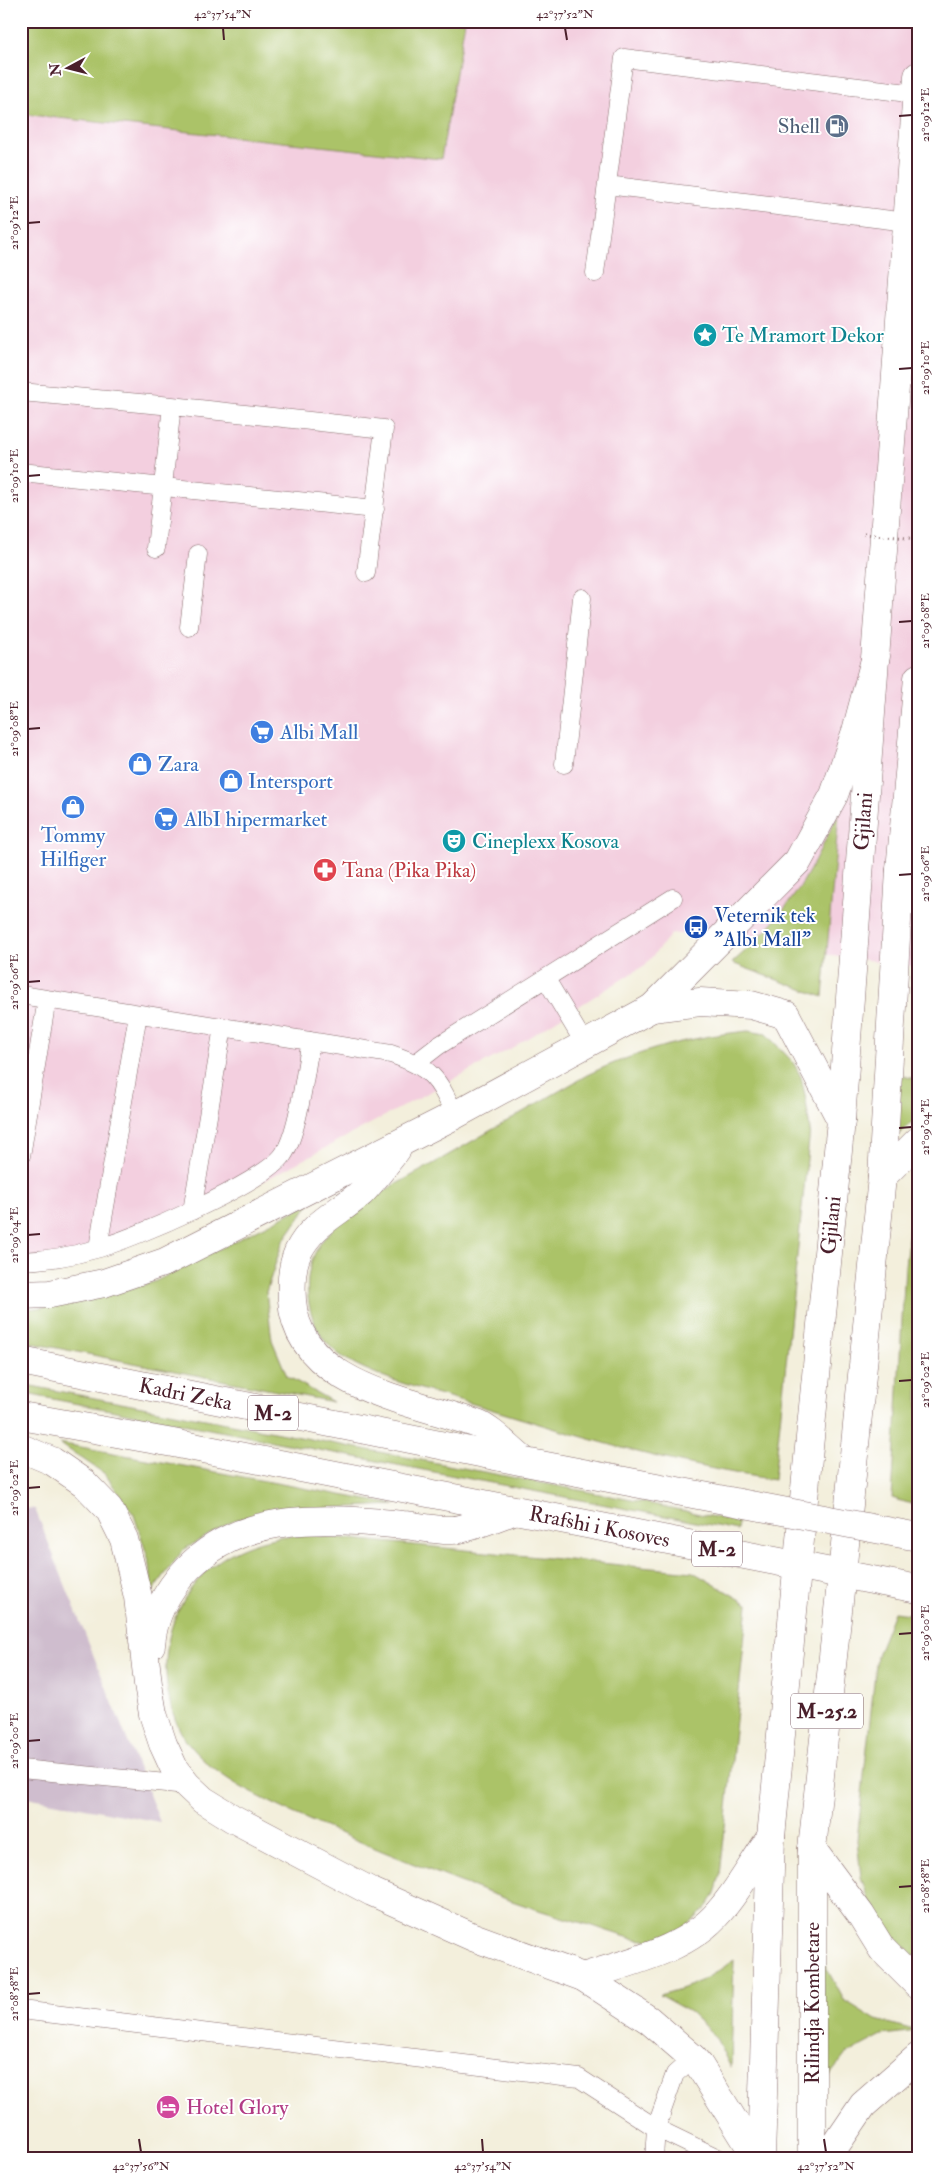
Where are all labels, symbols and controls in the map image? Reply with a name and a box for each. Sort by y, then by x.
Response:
text: 42°37'54"N [194,7,252,22]
text: 42°37'52"N [536,7,594,22]
north arrow [42,42,92,92]
text: N [46,62,65,78]
text: 21°09'12"E [918,88,933,142]
place label: Shell [778,113,821,140]
fuel station icon: Shell [824,113,850,139]
text: 21°09'12"E [7,196,22,250]
place icon: Te Mramort Dekor [692,322,718,348]
place label: Te Mramort Dekor [722,322,884,349]
text: 21°09'10"E [918,341,933,395]
text: 21°09'10"E [7,449,22,503]
text: 21°09'08"E [918,593,933,649]
text: 21°09'08"E [7,701,22,757]
supermarket icon: Albi Mall [249,719,275,745]
place label: Albi Mall [279,719,359,746]
shop icon: Zara [127,751,153,777]
place label: Zara [158,751,199,778]
shop icon: Intersport [218,768,244,794]
place label: Intersport [248,768,333,795]
street label: Gjilani [848,791,879,852]
shop icon: Tommy Hilfiger [60,794,86,820]
supermarket icon: AlbI hipermarket [153,806,179,832]
place label: AlbI hipermarket [183,806,327,833]
place label: Tommy Hilfiger [40,822,107,873]
theatre icon: Cineplexx Kosova [441,828,467,854]
place label: Cineplexx Kosova [472,828,620,855]
text: 21°09'06"E [918,846,933,902]
pharmacy icon: Tana (Pika Pika) [312,857,338,883]
place label: Tana (Pika Pika) [342,857,476,884]
place label: Veternik tek "Albi Mall" [714,902,816,953]
bus stop icon: Veternik tek "Albi Mall" [683,914,709,940]
text: 21°09'06"E [7,954,22,1010]
text: 21°09'04"E [918,1098,933,1155]
street label: Gjilani [815,1194,848,1256]
text: 21°09'04"E [7,1206,22,1263]
text: 21°09'02"E [918,1352,933,1408]
street label: Kadri Zeka [137,1372,235,1417]
road number: M-2 [248,1396,298,1430]
text: 21°09'02"E [7,1460,22,1516]
street label: Rrafshi i Kosoves [527,1500,672,1554]
road number: M-2 [692,1532,742,1566]
text: 21°09'00"E [918,1605,933,1661]
road number: M-25.2 [791,1694,863,1728]
text: 21°09'00"E [7,1713,22,1769]
text: 21°08'58"E [918,1859,933,1913]
street label: Rilindja Kombetare [799,1922,826,2084]
text: 21°08'58"E [7,1967,22,2021]
hotel icon: Hotel Glory [155,2094,181,2120]
place label: Hotel Glory [186,2094,289,2121]
text: 42°37'56"N [112,2159,170,2174]
text: 42°37'54"N [454,2159,512,2174]
text: 42°37'52"N [797,2159,855,2174]

